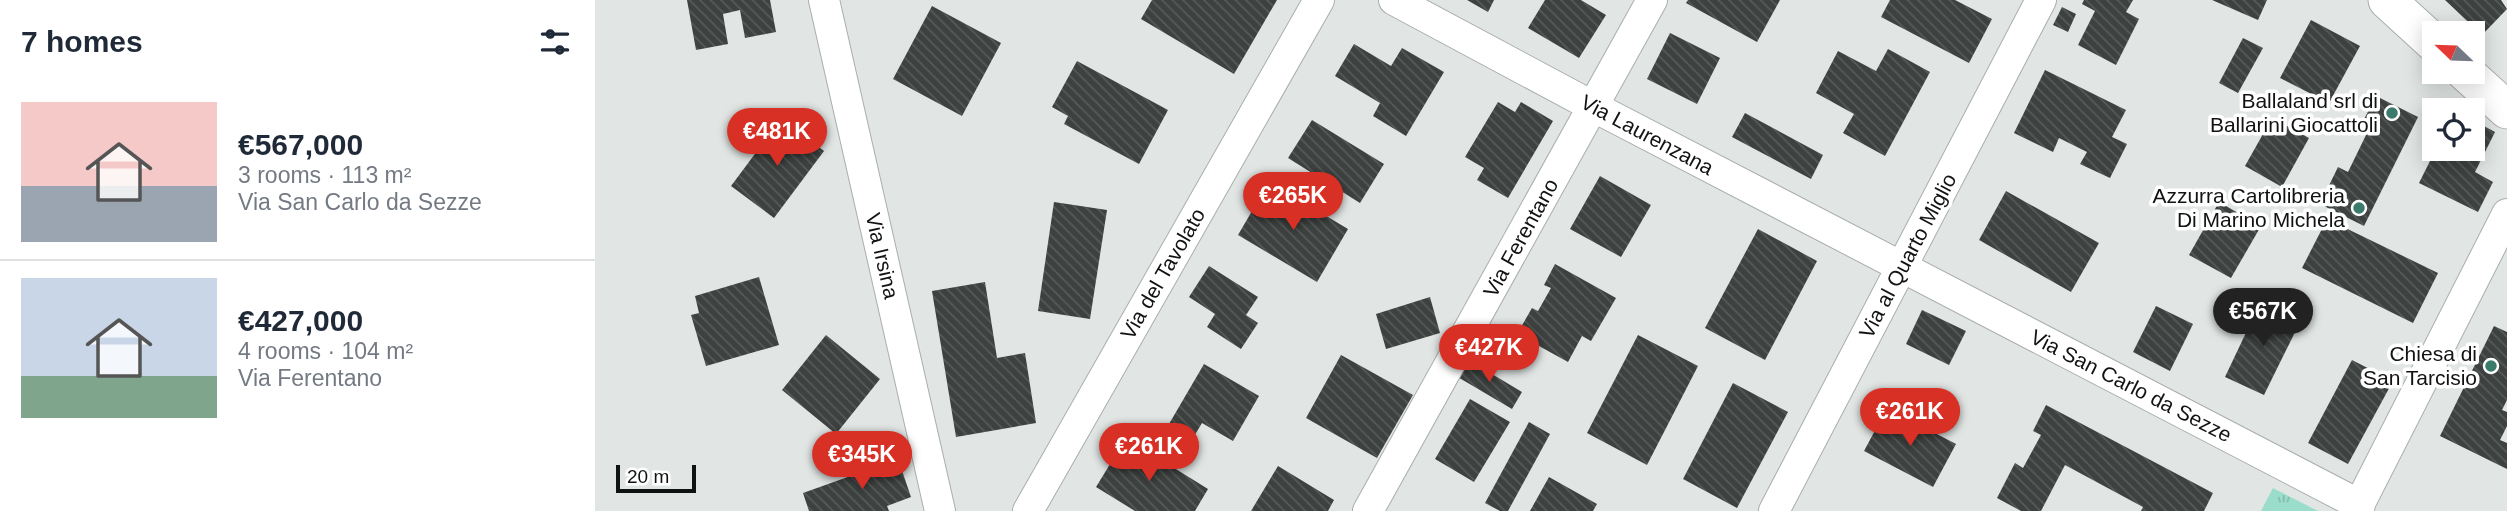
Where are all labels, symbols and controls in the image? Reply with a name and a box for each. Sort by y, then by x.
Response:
north arrow [2422,21,2485,84]
map controls [2422,21,2485,161]
icon: filters [536,23,574,61]
text: 7 homes [21,25,143,58]
place label: Ballaland srl di Ballarini Giocattoli [2210,89,2378,136]
street label: Via Laurenzana [1577,90,1718,179]
button: locate [2422,98,2485,161]
marker: Ballaland srl di Ballarini Giocattoli [2384,105,2400,121]
pin: €481K [728,108,826,168]
text: €481K [743,118,811,144]
text: €567,000 [238,128,363,161]
icon: home [77,130,161,214]
text: 3 rooms · 113 m² [238,162,411,188]
street label: Via al Quarto Miglio [1854,170,1961,342]
pin: €265K [1244,173,1342,232]
street label: Via Ferentano [1479,175,1563,301]
text: €265K [1259,182,1327,208]
place label: Azzurra Cartolibreria Di Marino Michela [2152,184,2345,231]
text: Via San Carlo da Sezze [238,189,482,215]
marker: Azzurra Cartolibreria Di Marino Michela [2351,200,2367,216]
street label: Via del Tavolato [1116,204,1209,343]
street label: Via Irsina [861,211,904,301]
pin: €567K [2214,288,2312,348]
text: €567K [2229,298,2297,324]
text: €427,000 [238,304,363,337]
icon: home [77,306,161,390]
pin: €427K [1440,324,1538,384]
street label: Via San Carlo da Sezze [2027,325,2236,446]
text: €427K [1455,334,1523,360]
text: 4 rooms · 104 m² [238,338,413,364]
place label: Chiesa di San Tarcisio [2363,342,2477,389]
marker: Chiesa di San Tarcisio [2483,358,2499,374]
text: Via Ferentano [238,365,382,391]
pin: €261K [1861,388,1959,448]
text: €261K [1876,398,1944,424]
pin: €261K [1100,424,1198,483]
pin: €345K [813,432,911,491]
text: €261K [1115,433,1183,459]
text: €345K [828,441,896,467]
scale bar [616,462,697,494]
text: 20 m [627,466,669,487]

